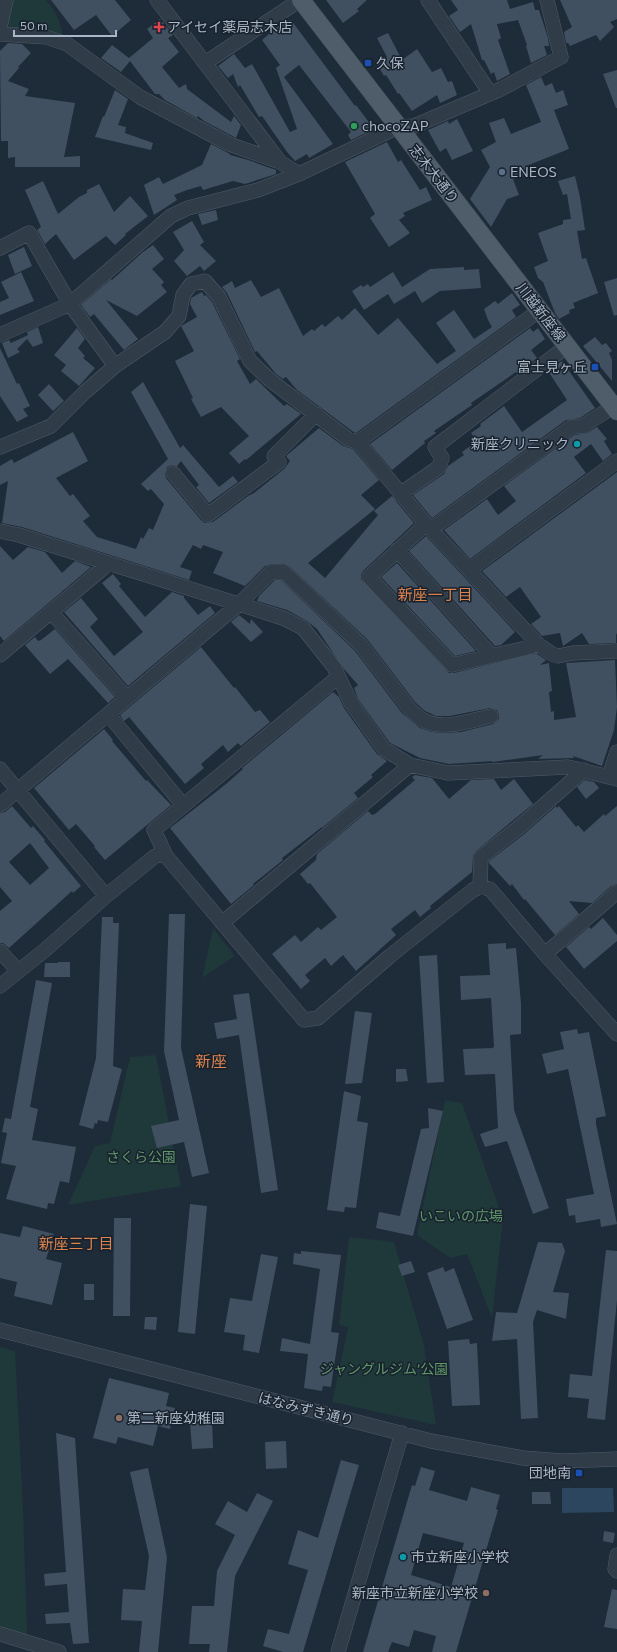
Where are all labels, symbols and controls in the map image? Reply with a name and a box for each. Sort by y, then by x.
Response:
scale bar [14,12,116,38]
text: 50 m [20,18,48,32]
place label: アイセイ薬局志木店 [167,18,292,35]
marker: アイセイ薬局志木店 [154,22,164,32]
place label: 久保 [376,54,404,71]
marker: 久保 [363,58,373,68]
place label: chocoZAP [362,117,429,134]
marker: chocoZAP [349,121,359,131]
street label: 志木大通り [406,141,463,207]
place label: ENEOS [510,163,557,180]
marker: ENEOS [497,167,507,177]
street label: 川越新座線 [513,279,570,345]
place label: 富士見ヶ丘 [517,358,587,375]
marker: 富士見ヶ丘 [590,362,600,372]
place label: 新座クリニック [471,435,569,452]
marker: 新座クリニック [572,439,582,449]
district label: 新座一丁目 [397,585,473,603]
district label: 新座 [195,1051,227,1070]
park label: さくら公園 [106,1148,176,1165]
park label: いこいの広場 [419,1207,503,1224]
district label: 新座三丁目 [38,1234,114,1252]
park label: ジャングルジム’公園 [320,1360,448,1377]
street label: はなみずき通り [257,1388,356,1429]
place label: 第二新座幼稚園 [127,1409,225,1426]
marker: 第二新座幼稚園 [114,1413,124,1423]
place label: 団地南 [529,1464,571,1481]
marker: 団地南 [574,1468,584,1478]
place label: 市立新座小学校 [411,1548,509,1565]
marker: 市立新座小学校 [398,1552,408,1562]
place label: 新座市立新座小学校 [352,1584,478,1601]
marker: 新座市立新座小学校 [481,1588,491,1598]

